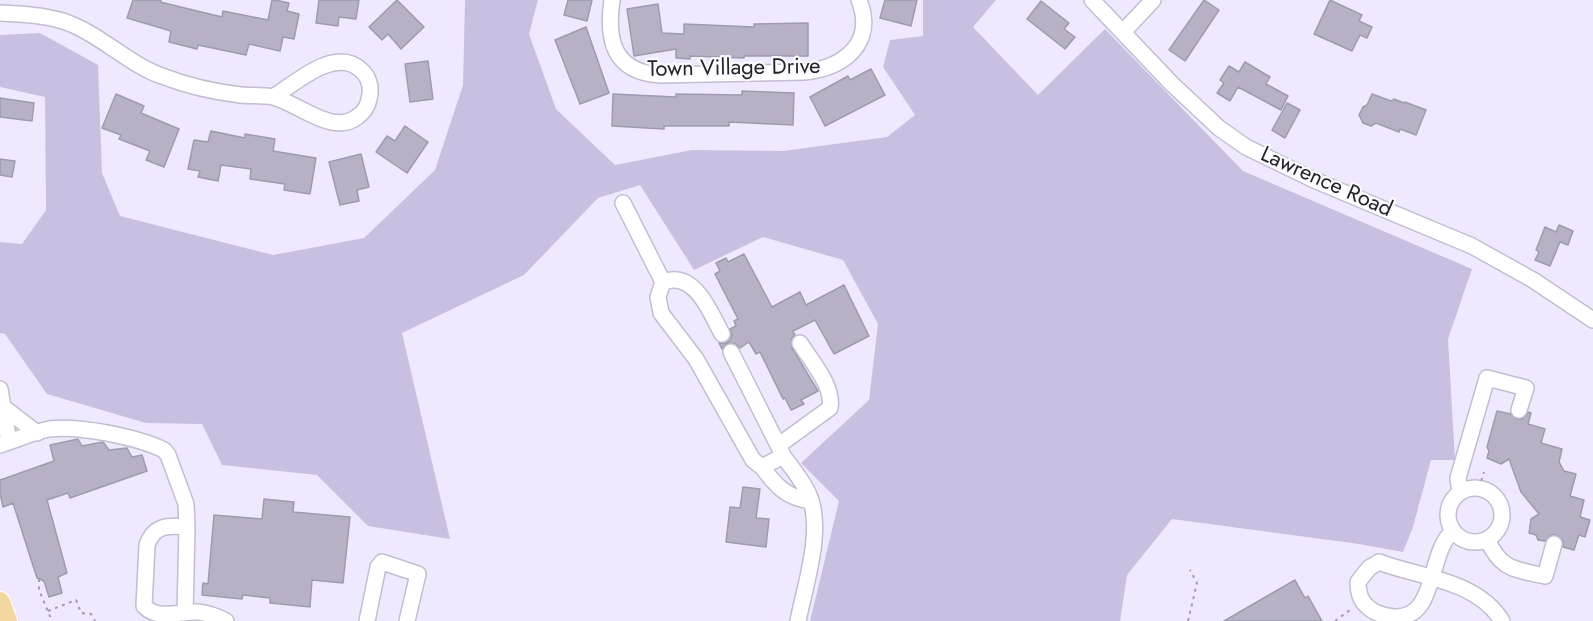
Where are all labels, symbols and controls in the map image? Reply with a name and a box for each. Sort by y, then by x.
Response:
street label: Town Village Drive [647,54,821,84]
street label: Lawrence Road [1256,142,1396,224]

